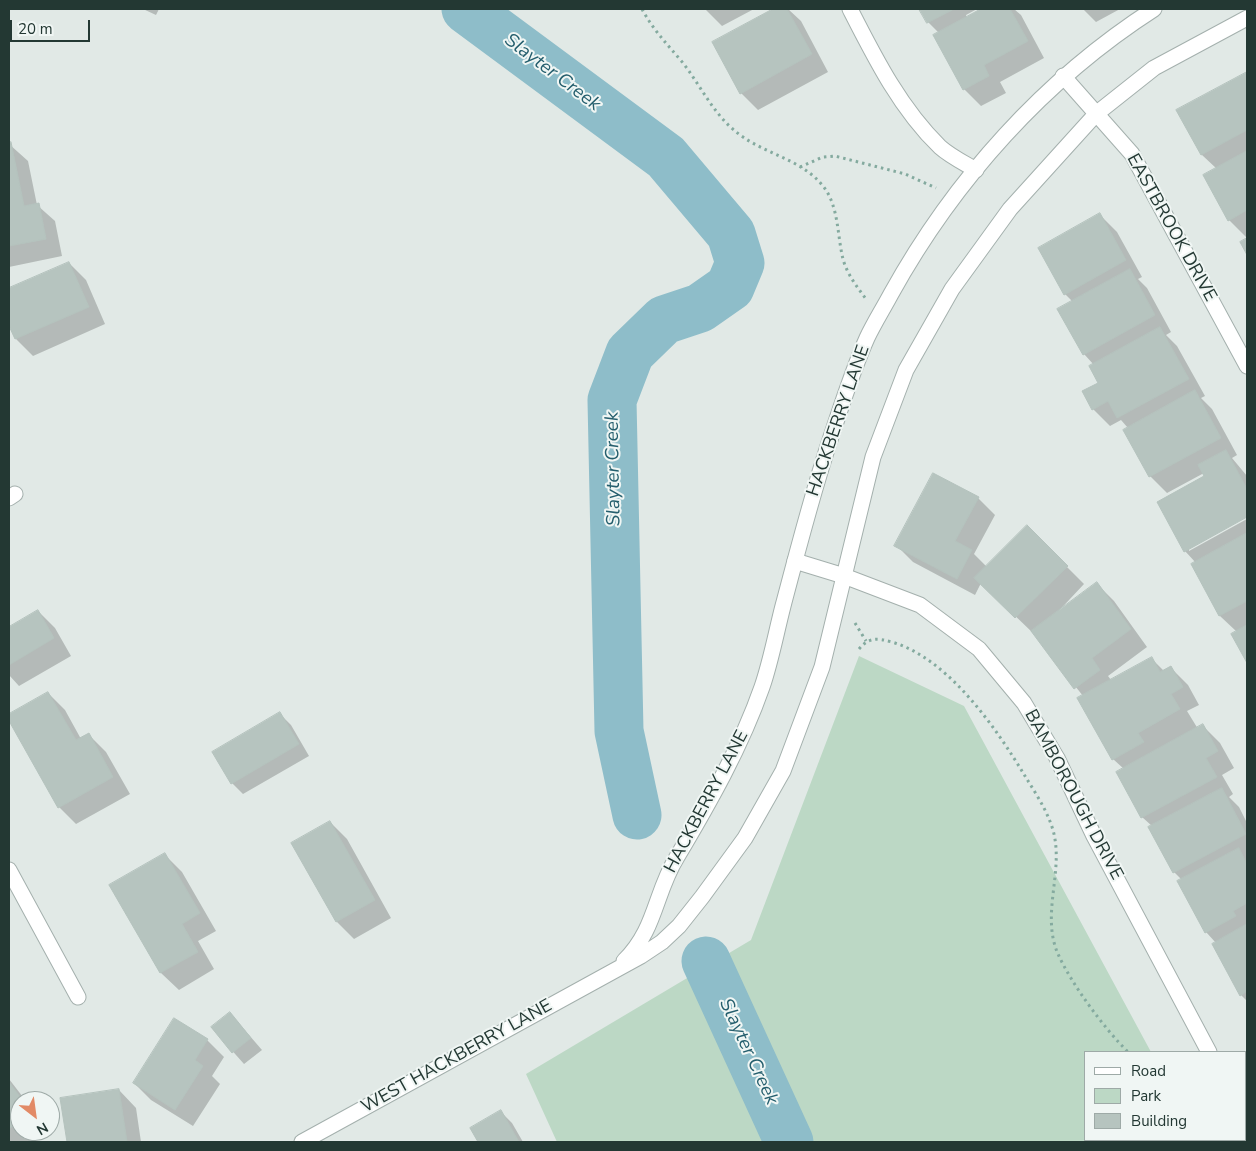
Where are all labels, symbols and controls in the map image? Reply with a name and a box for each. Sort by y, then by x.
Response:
scale bar [12,10,92,42]
text: 20 m [18,19,53,39]
water label: Slayter Creek [499,29,605,117]
street label: EASTBROOK DRIVE [1121,150,1221,306]
street label: HACKBERRY LANE [803,343,875,499]
water label: Slayter Creek [602,411,626,527]
street label: BAMBOROUGH DRIVE [1019,706,1127,884]
street label: HACKBERRY LANE [660,727,754,877]
water label: Slayter Creek [713,995,783,1109]
street label: WEST HACKBERRY LANE [358,996,556,1118]
legend [1084,1051,1246,1141]
text: Road [1131,1061,1166,1081]
text: Park [1131,1086,1161,1106]
north arrow [10,1091,60,1141]
text: Building [1131,1111,1187,1131]
text: N [33,1118,52,1139]

